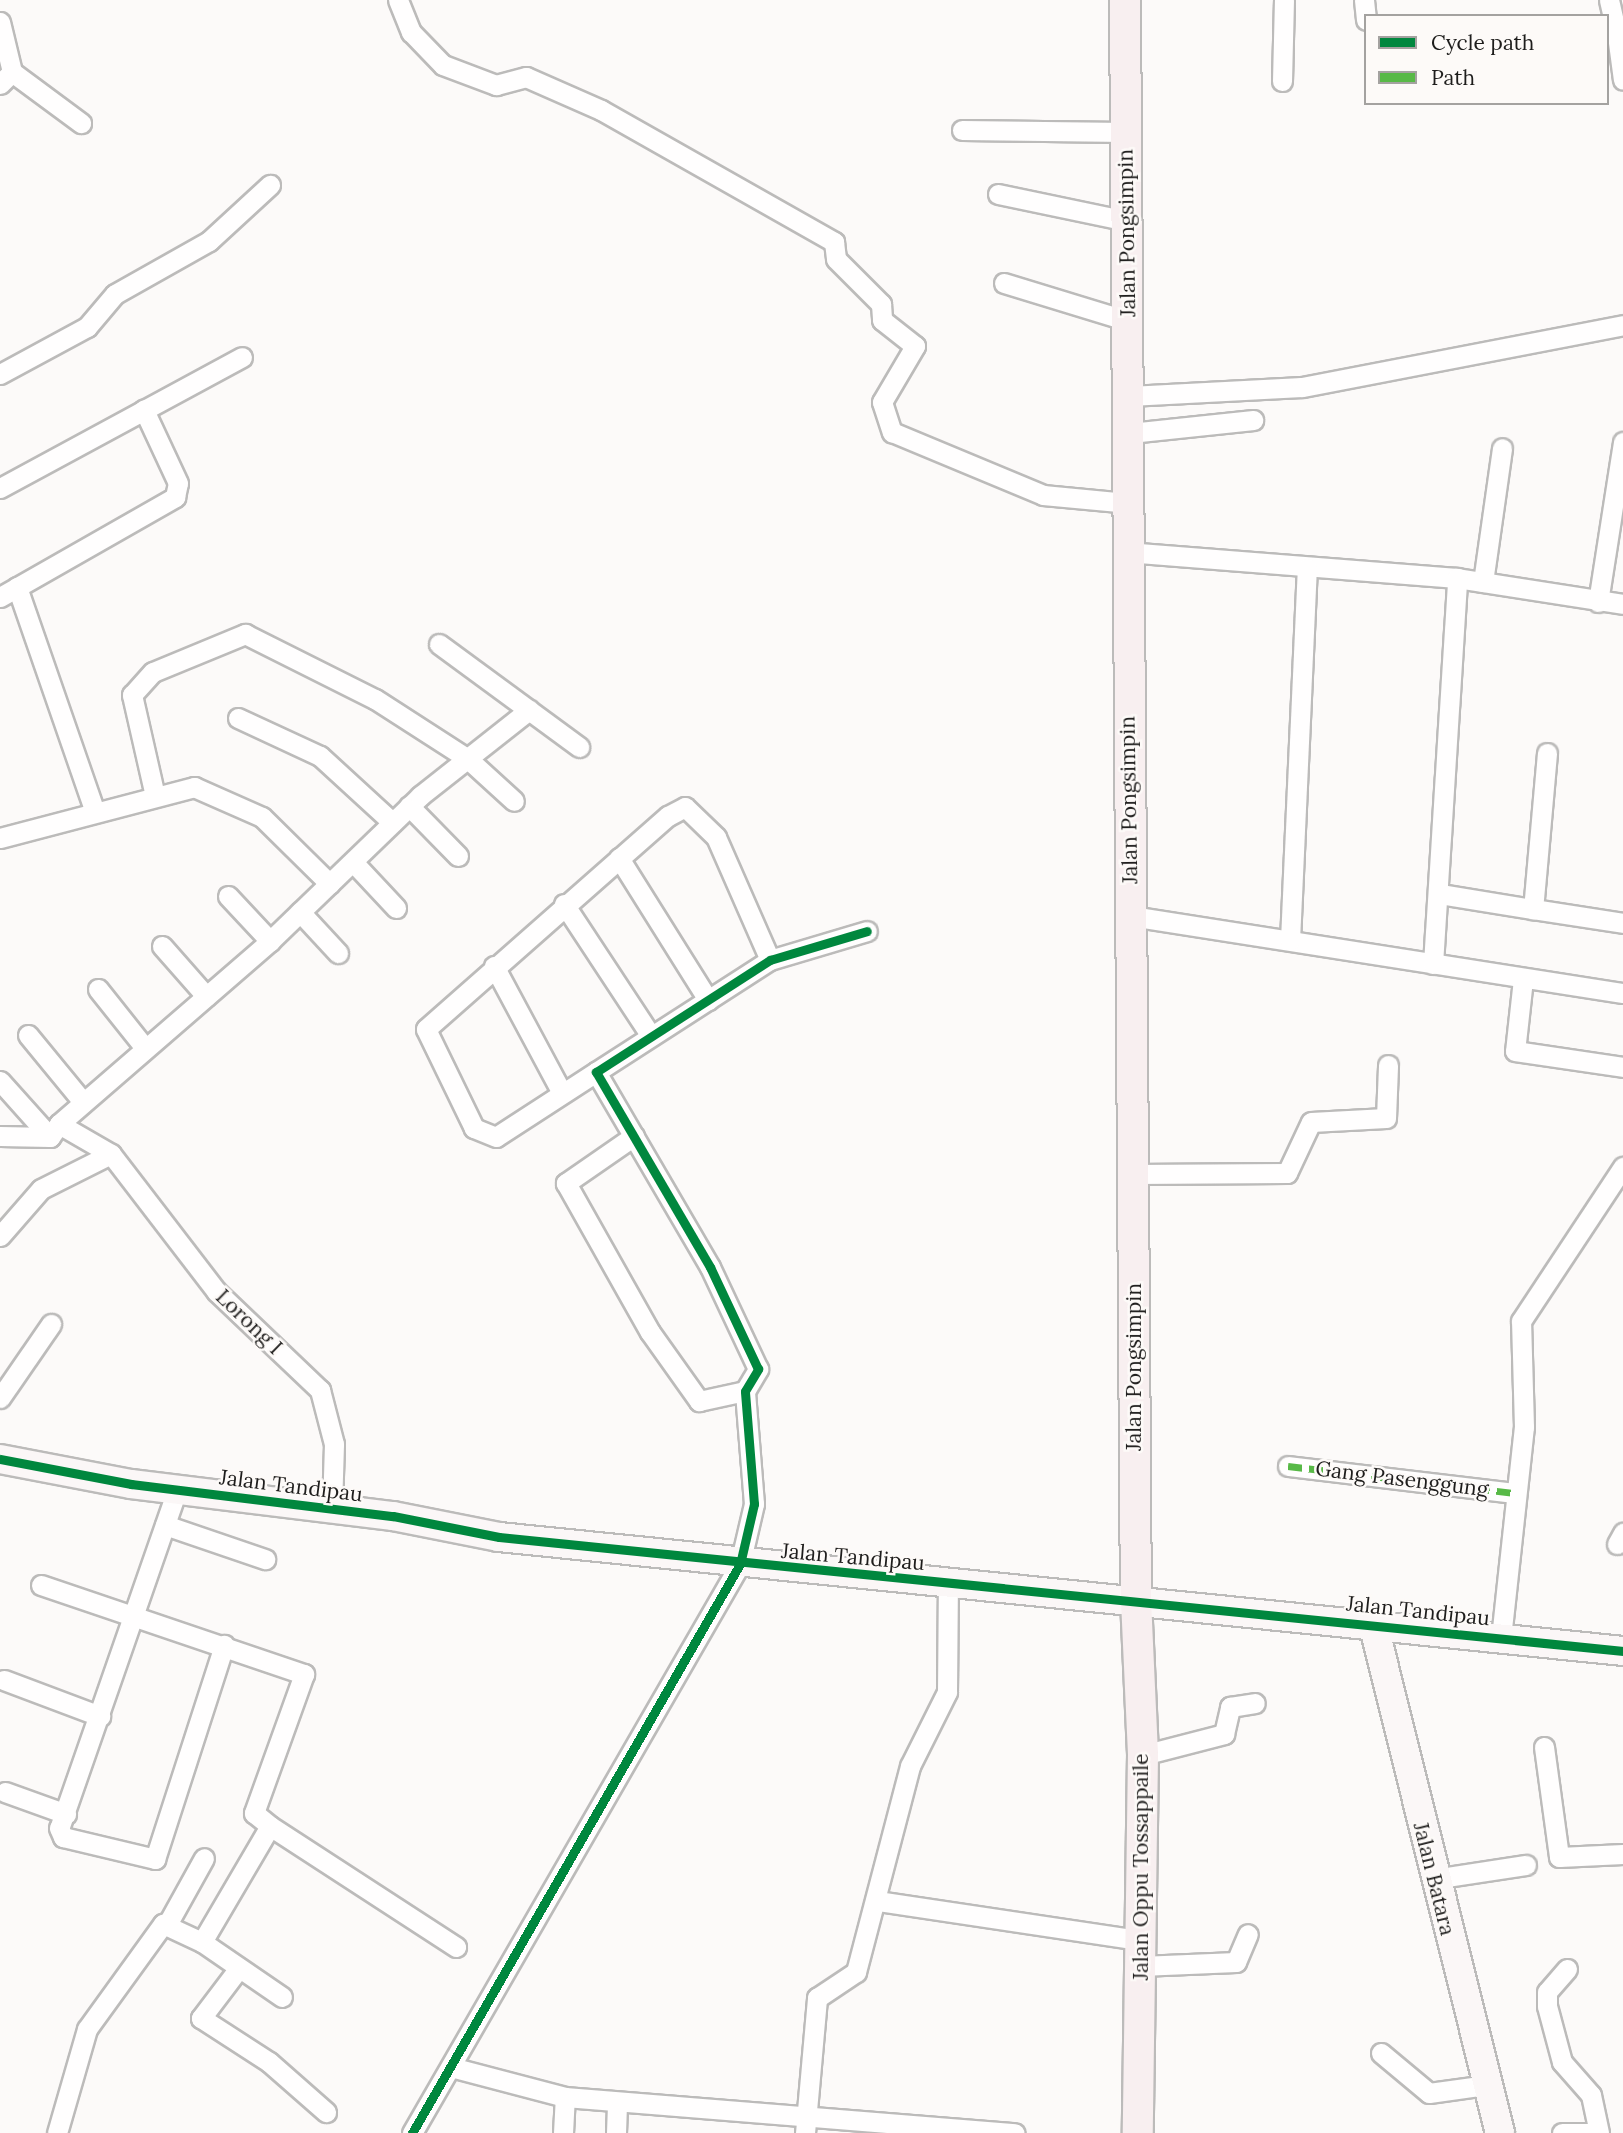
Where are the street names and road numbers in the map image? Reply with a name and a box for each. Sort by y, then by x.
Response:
street label: Jalan Pongsimpin [1113,149,1141,317]
street label: Jalan Pongsimpin [1115,716,1143,884]
street label: Jalan Pongsimpin [1121,1283,1147,1451]
street label: Lorong I [211,1284,287,1360]
street label: Gang Pasenggung [1314,1456,1490,1502]
street label: Jalan Tandipau [218,1465,364,1507]
street label: Jalan Tandipau [780,1538,926,1576]
street label: Jalan Tandipau [1345,1591,1491,1631]
street label: Jalan Oppu Tossappaile [1128,1754,1154,1980]
street label: Jalan Batara [1408,1820,1460,1938]

